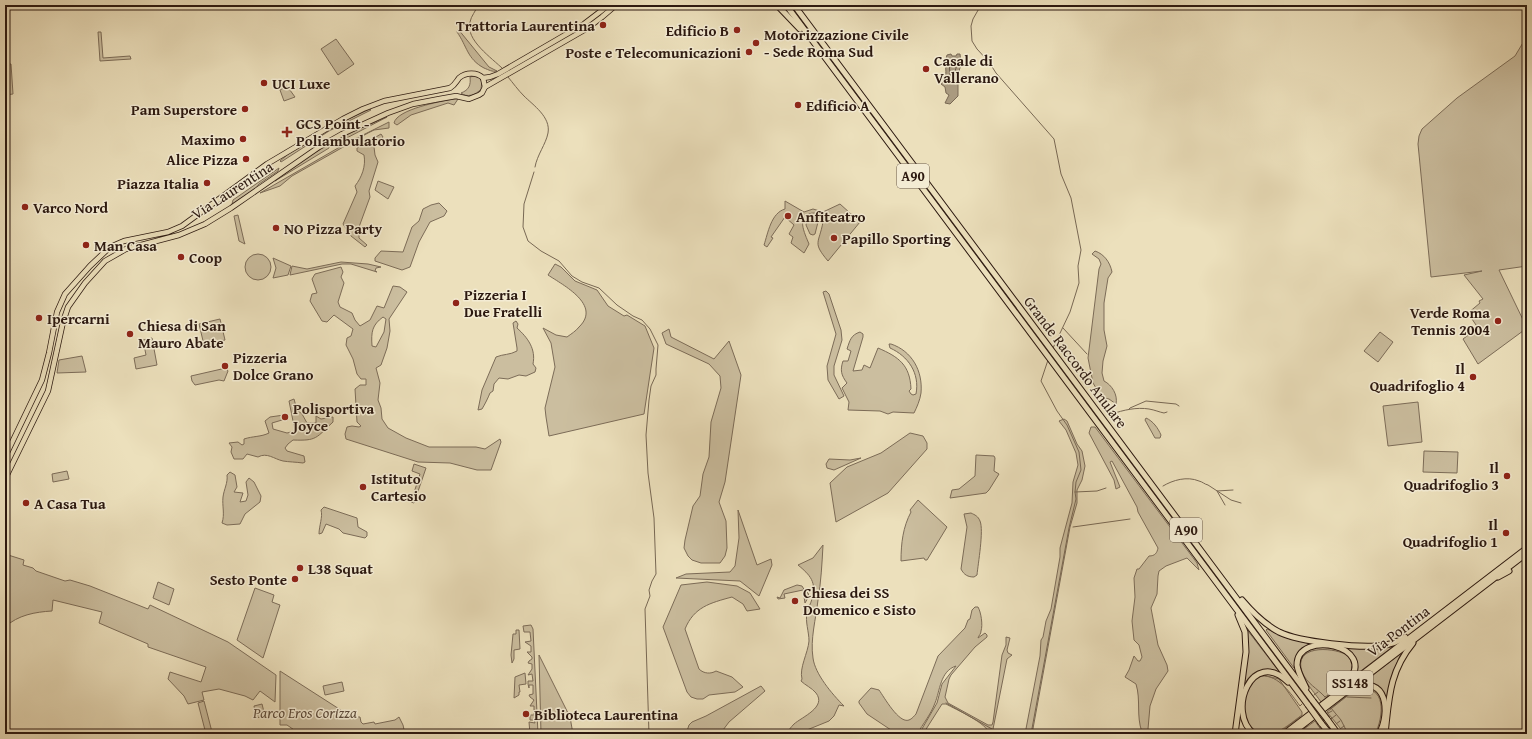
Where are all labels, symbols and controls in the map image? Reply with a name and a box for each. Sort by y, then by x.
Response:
place label: Trattoria Laurentina [456,15,595,36]
marker: Trattoria Laurentina [598,20,608,30]
place label: Edificio B [666,20,729,41]
place label: Motorizzazione Civile - Sede Roma Sud [764,24,909,62]
marker: Edificio B [732,25,742,35]
marker: Motorizzazione Civile - Sede Roma Sud [751,38,761,48]
place label: Poste e Telecomunicazioni [565,42,741,63]
marker: Poste e Telecomunicazioni [744,47,754,57]
place label: Casale di Vallerano [934,50,999,88]
marker: Casale di Vallerano [921,64,931,74]
place label: UCI Luxe [272,73,330,94]
marker: UCI Luxe [259,78,269,88]
place label: Edificio A [806,95,870,116]
place label: Pam Superstore [131,99,237,120]
marker: Edificio A [793,100,803,110]
marker: Pam Superstore [240,104,250,114]
place label: GCS Point - Poliambulatorio [296,113,405,151]
marker: GCS Point - Poliambulatorio [281,126,293,138]
place label: Maximo [181,129,235,150]
marker: Maximo [238,134,248,144]
place label: Alice Pizza [166,149,238,170]
marker: Alice Pizza [241,154,251,164]
street label: Via Laurentina [187,156,277,224]
road number: A90 [897,164,929,188]
place label: Piazza Italia [117,173,199,194]
marker: Piazza Italia [202,178,212,188]
place label: Varco Nord [33,197,108,218]
marker: Varco Nord [20,202,30,212]
place label: Anfiteatro [796,206,865,227]
marker: Anfiteatro [783,211,793,221]
place label: NO Pizza Party [284,218,382,239]
marker: NO Pizza Party [271,223,281,233]
place label: Papillo Sporting [842,228,951,249]
marker: Papillo Sporting [829,233,839,243]
place label: Man Casa [94,235,157,256]
marker: Man Casa [81,240,91,250]
place label: Coop [189,247,222,268]
marker: Coop [176,252,186,262]
place label: Pizzeria I Due Fratelli [464,284,543,322]
street label: Grande Raccordo Anulare [1019,292,1133,432]
marker: Pizzeria I Due Fratelli [451,298,461,308]
place label: Verde Roma Tennis 2004 [1410,302,1490,340]
place label: Ipercarni [47,308,110,329]
marker: Ipercarni [34,313,44,323]
place label: Chiesa di San Mauro Abate [138,315,226,353]
marker: Verde Roma Tennis 2004 [1493,316,1503,326]
marker: Chiesa di San Mauro Abate [125,329,135,339]
place label: Pizzeria Dolce Grano [233,347,313,385]
place label: Il Quadrifoglio 4 [1370,358,1465,396]
marker: Pizzeria Dolce Grano [220,361,230,371]
marker: Il Quadrifoglio 4 [1468,372,1478,382]
place label: Polisportiva Joyce [290,398,375,436]
marker: Polisportiva Joyce [280,412,290,422]
place label: Il Quadrifoglio 3 [1404,457,1499,495]
place label: Istituto Cartesio [371,468,426,506]
marker: Il Quadrifoglio 3 [1502,471,1512,481]
marker: Istituto Cartesio [358,482,368,492]
place label: A Casa Tua [34,493,106,514]
marker: A Casa Tua [21,498,31,508]
place label: Il Quadrifoglio 1 [1403,514,1498,552]
road number: A90 [1170,518,1202,542]
marker: Il Quadrifoglio 1 [1501,528,1511,538]
place label: L38 Squat [308,558,373,579]
marker: L38 Squat [295,563,305,573]
place label: Sesto Ponte [210,569,287,590]
marker: Sesto Ponte [290,574,300,584]
place label: Chiesa dei SS Domenico e Sisto [803,582,916,620]
marker: Chiesa dei SS Domenico e Sisto [790,596,800,606]
street label: Via Pontina [1362,600,1434,662]
road number: SS148 [1327,671,1373,695]
park label: Parco Eros Corizza [252,702,357,723]
place label: Biblioteca Laurentina [534,704,679,725]
marker: Biblioteca Laurentina [521,709,531,719]

